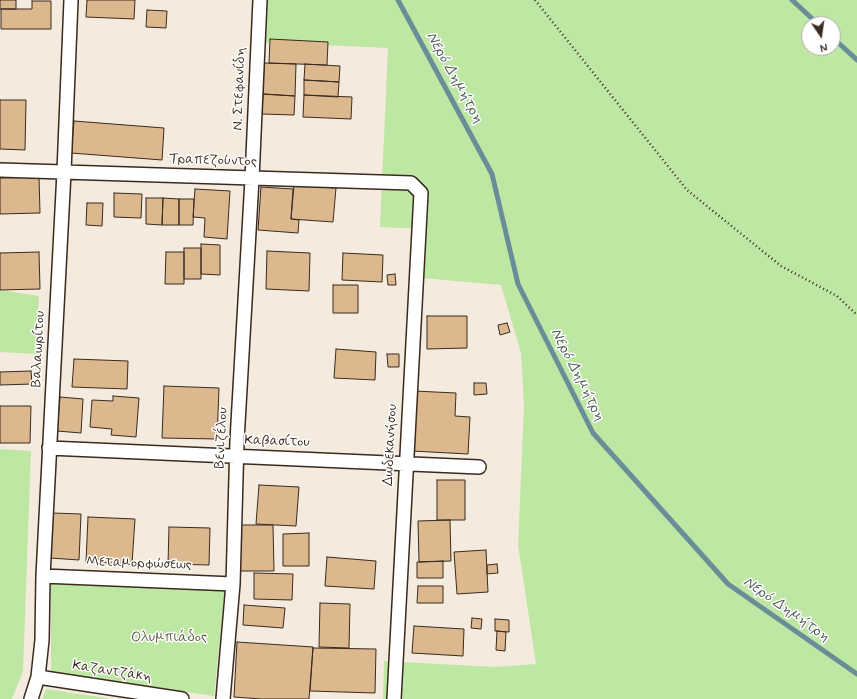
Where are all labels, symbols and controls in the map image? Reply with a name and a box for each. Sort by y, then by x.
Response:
north arrow [801,16,841,56]
water label: Νερό Δημήτρη [421,29,487,127]
text: N [818,39,829,54]
street label: Ν. Στεφανίδη [230,47,250,131]
street label: Τραπεζούντος [169,151,257,171]
street label: Βαλαωρίτου [29,310,49,388]
water label: Νερό Δημήτρη [546,326,608,424]
street label: Δωδεκανήσου [380,404,402,486]
street label: Βενιζέλου [212,407,232,469]
street label: Καβασίτου [244,432,310,452]
street label: Μεταμορφώσεως [86,554,192,574]
water label: Νερό Δημήτρη [739,573,833,647]
park label: Ολυμπιάδος [131,630,207,646]
street label: Καζαντζάκη [71,657,153,687]

